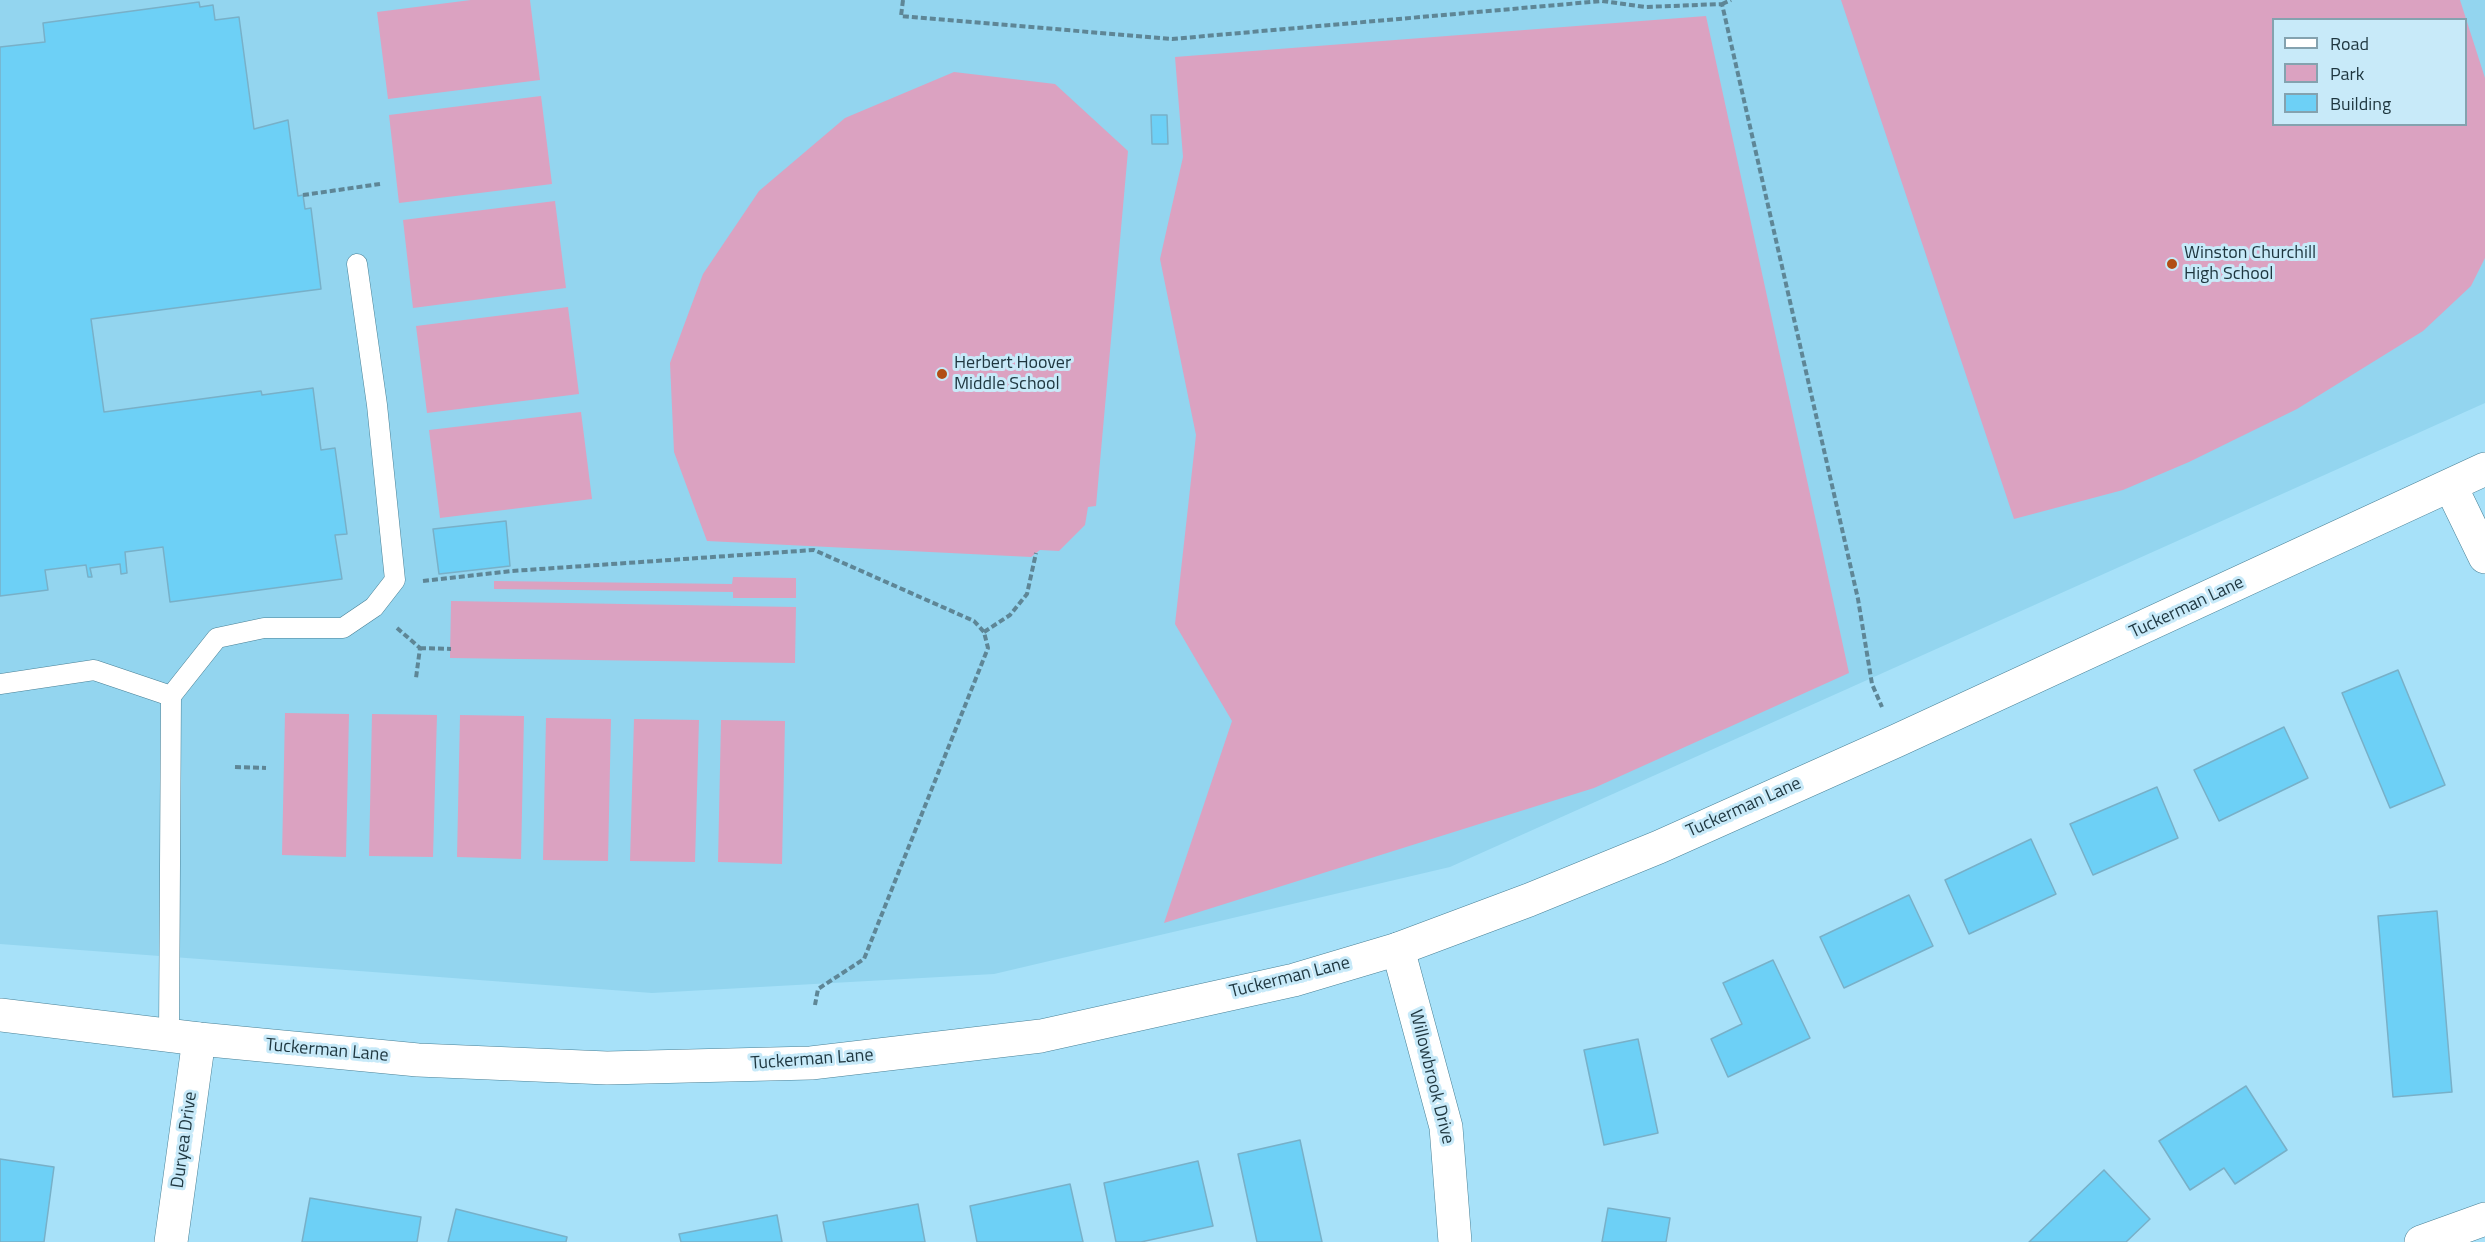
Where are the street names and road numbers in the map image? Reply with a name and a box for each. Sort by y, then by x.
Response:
street label: Tuckerman Lane [2127,572,2247,644]
street label: Tuckerman Lane [1683,773,1805,843]
street label: Tuckerman Lane [1228,953,1352,1003]
street label: Willowbrook Drive [1404,1008,1458,1146]
street label: Tuckerman Lane [265,1035,389,1067]
street label: Tuckerman Lane [750,1045,874,1075]
street label: Duryea Drive [168,1090,202,1190]

